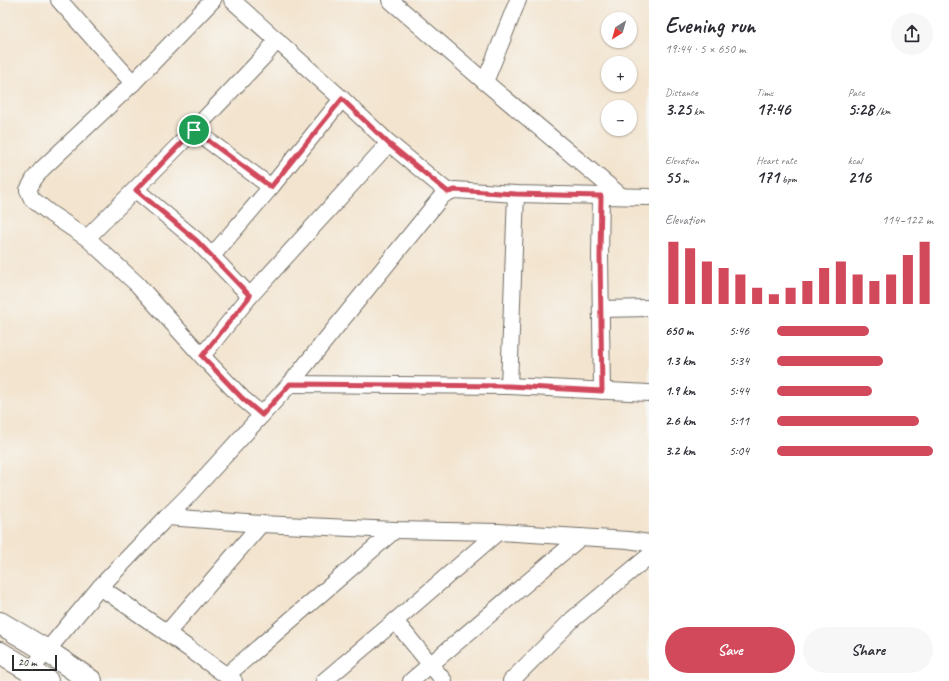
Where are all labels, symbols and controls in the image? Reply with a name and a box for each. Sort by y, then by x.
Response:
north arrow [601,12,637,48]
map controls [601,12,637,136]
text: Evening run [665,12,755,40]
button: share [891,13,933,55]
text: 19:44 · 5 × 650 m [665,41,746,57]
button: + [601,56,637,92]
text: Distance [665,85,698,99]
text: Time [756,85,773,99]
text: Pace [848,85,865,99]
text: 3.25 [665,99,691,120]
text: 17:46 [756,99,791,120]
text: 5:28 [848,99,874,120]
button: − [601,100,637,136]
text: km [691,104,704,118]
text: /km [874,104,891,118]
pin [177,113,211,147]
icon: arrive [183,119,205,141]
text: Elevation [665,153,699,167]
text: Heart rate [756,153,796,167]
text: kcal [848,153,862,167]
text: 55 [665,167,680,188]
text: 171 [756,167,779,188]
text: 216 [848,167,871,188]
text: m [680,172,689,186]
text: bpm [779,172,797,186]
text: Elevation [665,212,705,228]
text: 114–122 m [882,212,933,228]
text: 650 m [665,323,693,339]
text: 5:46 [729,323,749,339]
text: 1.3 km [665,353,695,369]
text: 5:34 [729,353,749,369]
text: 1.9 km [665,383,695,399]
text: 5:44 [729,383,749,399]
text: 2.6 km [665,413,696,429]
text: 5:11 [729,413,749,429]
text: 3.2 km [665,443,695,459]
text: 5:04 [729,443,749,459]
button: Save [665,627,795,673]
button: Share [803,627,933,673]
scale bar [12,653,57,672]
text: 20 m [18,655,37,669]

